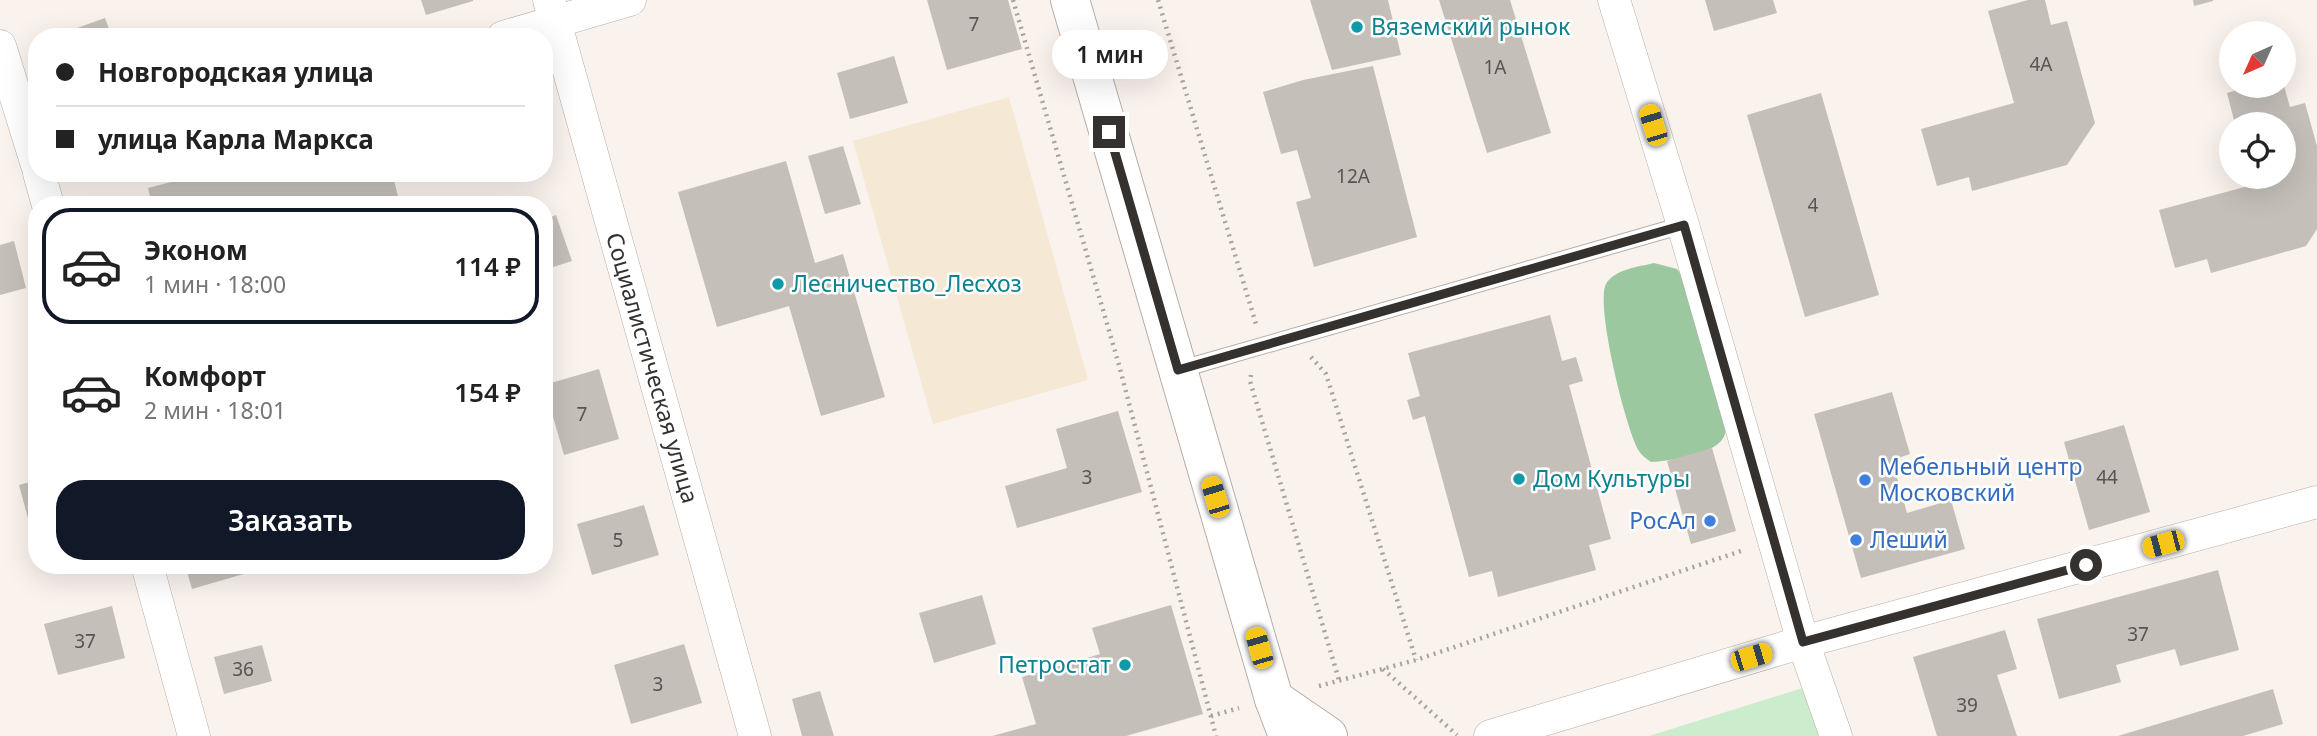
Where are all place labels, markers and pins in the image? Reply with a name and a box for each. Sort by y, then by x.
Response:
place label: Вяземский рынок [1371,10,1571,42]
marker: Вяземский рынок [1349,19,1365,35]
place label: Лесничество_Лесхоз [792,267,1022,299]
marker: Лесничество_Лесхоз [770,276,786,292]
place label: Мебельный центр Московский [1879,450,2082,508]
place label: Дом Культуры [1533,462,1690,494]
marker: Дом Культуры [1511,471,1527,487]
marker: Мебельный центр Московский [1857,472,1873,488]
place label: РосАл [1629,504,1696,536]
marker: РосАл [1702,513,1718,529]
place label: Леший [1870,523,1948,555]
marker: Леший [1848,532,1864,548]
place label: Петростат [998,648,1111,680]
marker: Петростат [1117,657,1133,673]

